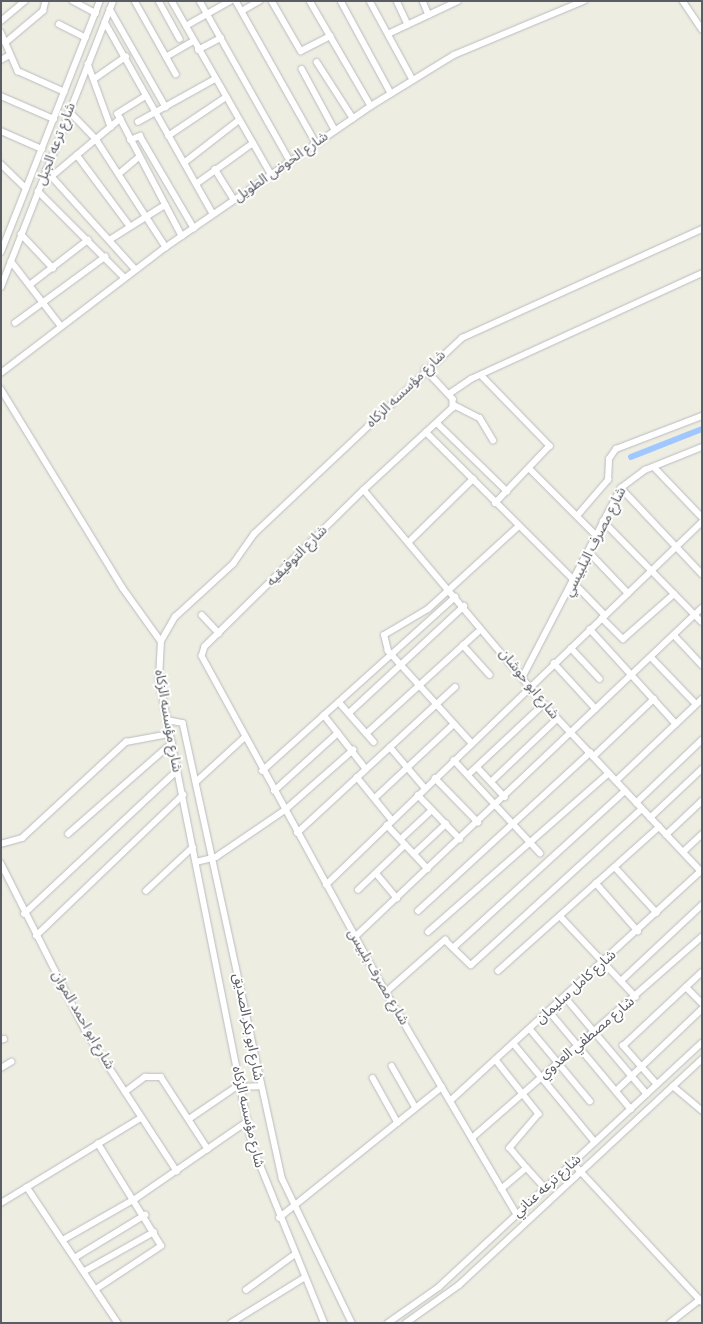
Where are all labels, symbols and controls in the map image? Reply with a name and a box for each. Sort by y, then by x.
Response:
street label: شارع ترعه الجبل [33,100,79,188]
street label: شارع الحوض الطويل [230,128,332,206]
street label: شارع مؤسسه الزكاه [363,347,449,431]
street label: شارع مصرف البلبيسي [560,484,630,600]
street label: شارع التوفيقيه [263,522,331,590]
street label: شارع ابو حوشان [495,645,563,723]
street label: شارع مؤسسه الزكاه [151,668,185,774]
street label: شارع مصرف بلبيس [344,926,412,1028]
street label: شارع كامل سليمان [532,946,620,1028]
street label: شارع ابو احمد الموان [48,968,118,1072]
street label: شارع ابو بكر الصديق [229,972,267,1082]
street label: شارع مصطفي العدوي [536,993,638,1083]
street label: شارع مؤسسه الزكاه [228,1064,268,1170]
street label: شارع ترعه عناني [509,1151,585,1221]

